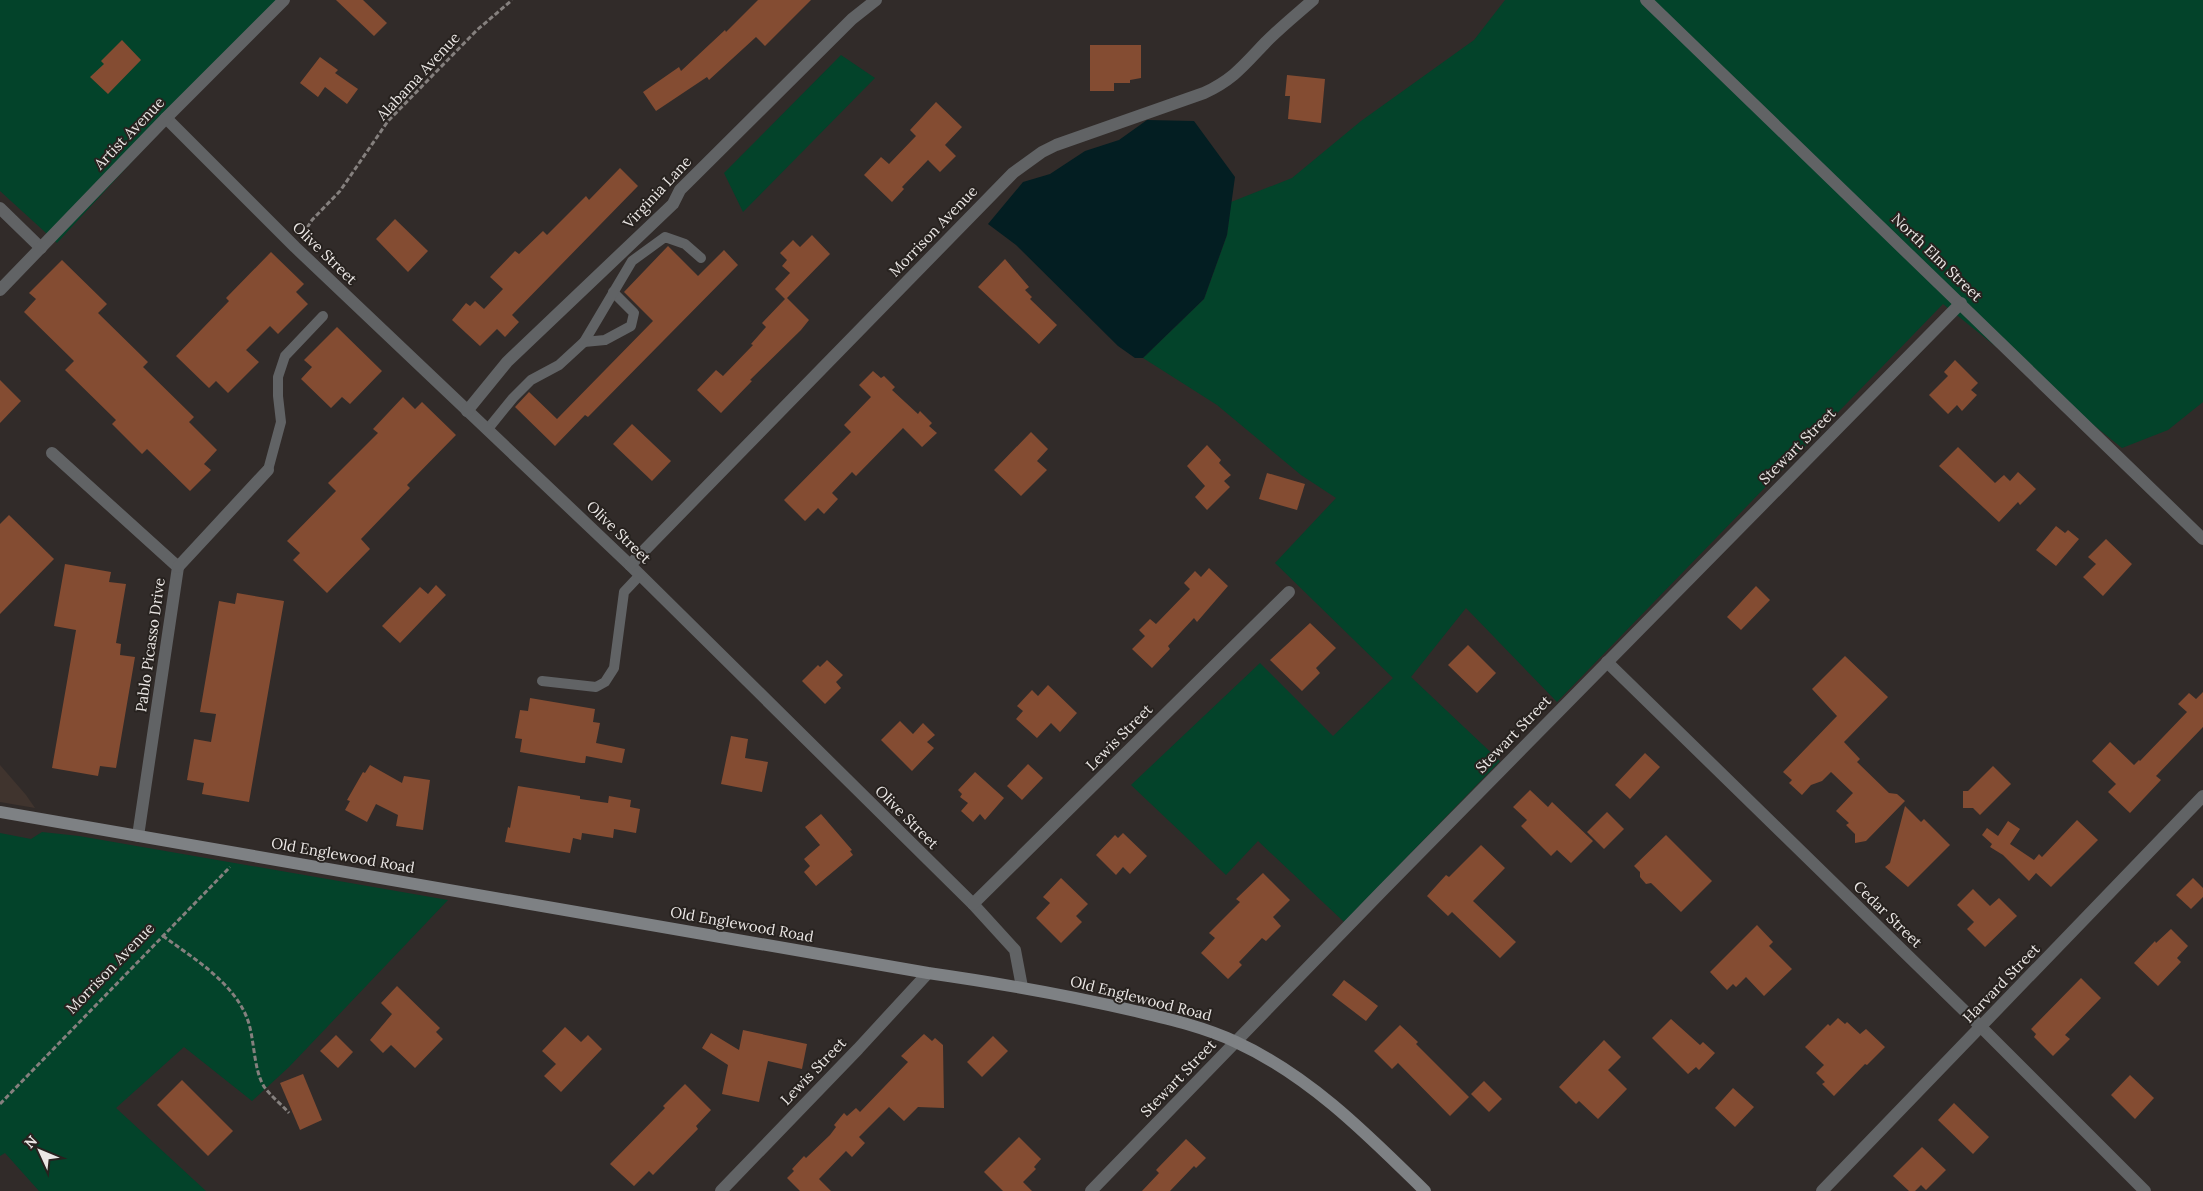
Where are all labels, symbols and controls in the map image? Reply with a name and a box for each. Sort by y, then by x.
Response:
street label: Alabama Avenue [372,28,464,125]
street label: Artist Avenue [89,93,168,174]
street label: Virginia Lane [618,152,695,233]
street label: Morrison Avenue [885,181,981,281]
street label: North Elm Street [1888,209,1986,305]
street label: Olive Street [289,218,361,289]
street label: Stewart Street [1755,404,1839,488]
street label: Olive Street [583,497,655,568]
street label: Pablo Picasso Drive [131,577,169,713]
street label: Stewart Street [1471,691,1555,777]
street label: Lewis Street [1082,700,1156,774]
street label: Olive Street [871,781,943,853]
street label: Old Englewood Road [270,833,416,877]
street label: Cedar Street [1850,877,1926,952]
street label: Old Englewood Road [669,902,815,946]
street label: Morrison Avenue [62,918,158,1018]
street label: Harvard Street [1958,939,2044,1027]
street label: Old Englewood Road [1068,971,1214,1025]
street label: Lewis Street [776,1033,850,1109]
street label: Stewart Street [1136,1035,1220,1121]
north arrow [15,1126,65,1176]
text: N [20,1132,41,1152]

